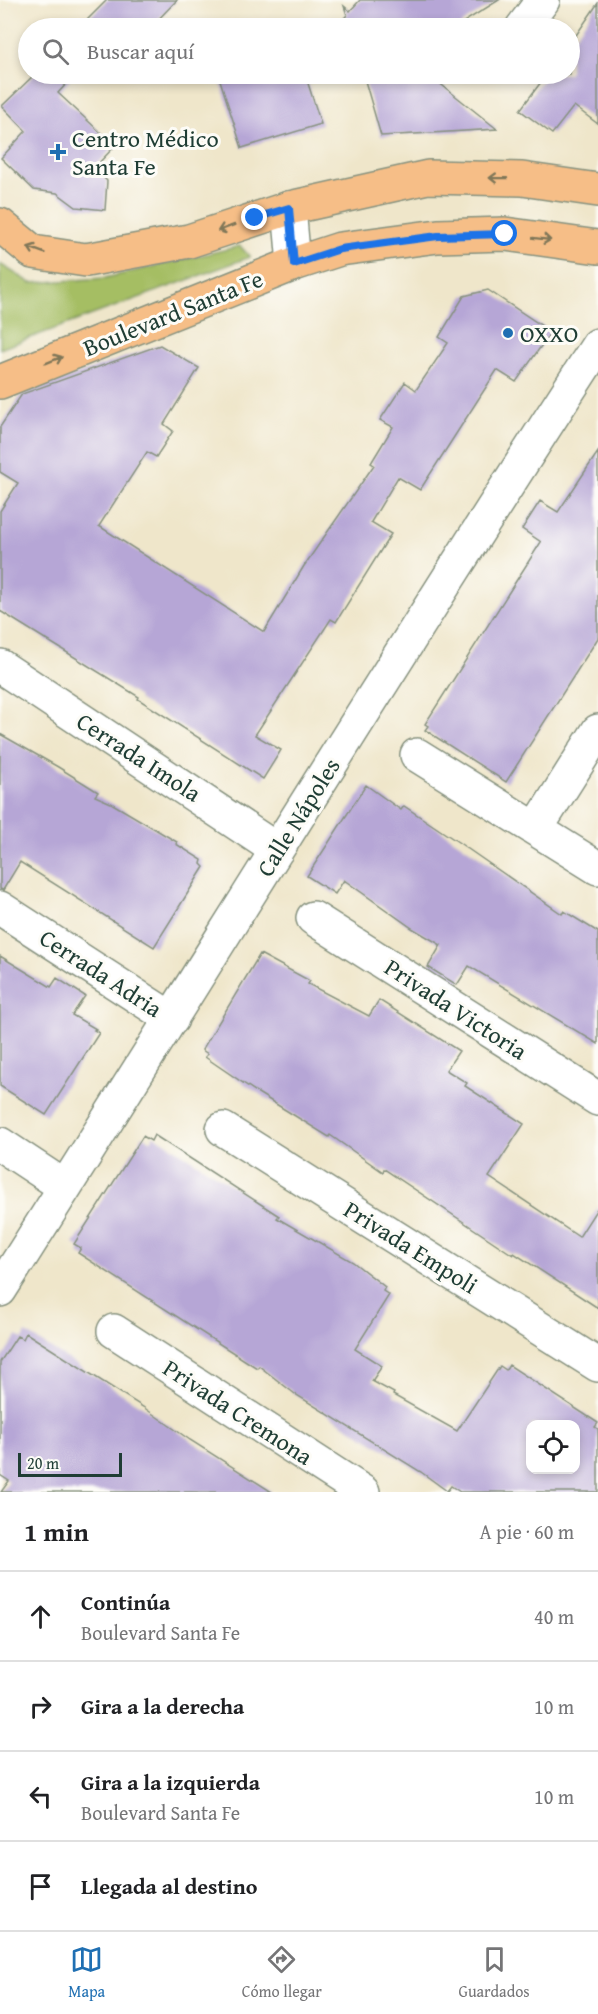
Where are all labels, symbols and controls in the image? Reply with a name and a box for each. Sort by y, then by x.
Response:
search box [18,18,580,84]
icon: search [39,35,72,68]
text: Buscar aquí [87,35,194,67]
place label: Centro Médico Santa Fe [72,121,219,184]
marker: Centro Médico Santa Fe [49,143,67,161]
one-way arrow [489,172,509,184]
route end [241,204,267,230]
route start [491,220,517,246]
one-way arrow [217,223,236,234]
one-way arrow [532,234,551,245]
one-way arrow [28,244,46,255]
street label: Boulevard Santa Fe [78,261,268,365]
place label: OXXO [520,316,578,351]
marker: OXXO [501,326,515,340]
one-way arrow [45,354,63,365]
street label: Cerrada Imola [70,704,209,811]
street label: Calle Nápoles [248,751,348,883]
street label: Cerrada Adria [33,920,170,1026]
street label: Privada Victoria [378,950,535,1069]
street label: Privada Empoli [337,1192,485,1302]
street label: Privada Cremona [156,1350,320,1474]
map controls [526,1420,580,1474]
button: locate [526,1420,580,1474]
scale bar [18,1450,122,1478]
text: 20 m [27,1451,59,1475]
text: 1 min [24,1512,89,1551]
text: A pie · 60 m [480,1517,574,1546]
text: Continúa [81,1586,170,1618]
icon: ahead [24,1600,57,1633]
text: 40 m [534,1602,574,1631]
text: Boulevard Santa Fe [81,1618,240,1647]
icon: right [24,1690,57,1723]
text: Gira a la derecha [81,1690,244,1722]
text: 10 m [534,1692,574,1721]
text: Gira a la izquierda [81,1766,260,1798]
icon: left [24,1780,57,1813]
text: 10 m [534,1782,574,1811]
text: Boulevard Santa Fe [81,1798,240,1827]
icon: arrive [24,1870,57,1903]
text: Llegada al destino [81,1870,257,1902]
tab: Mapa [68,1943,105,2003]
tab: Cómo llegar [242,1943,322,2003]
tab: Guardados [458,1943,530,2003]

